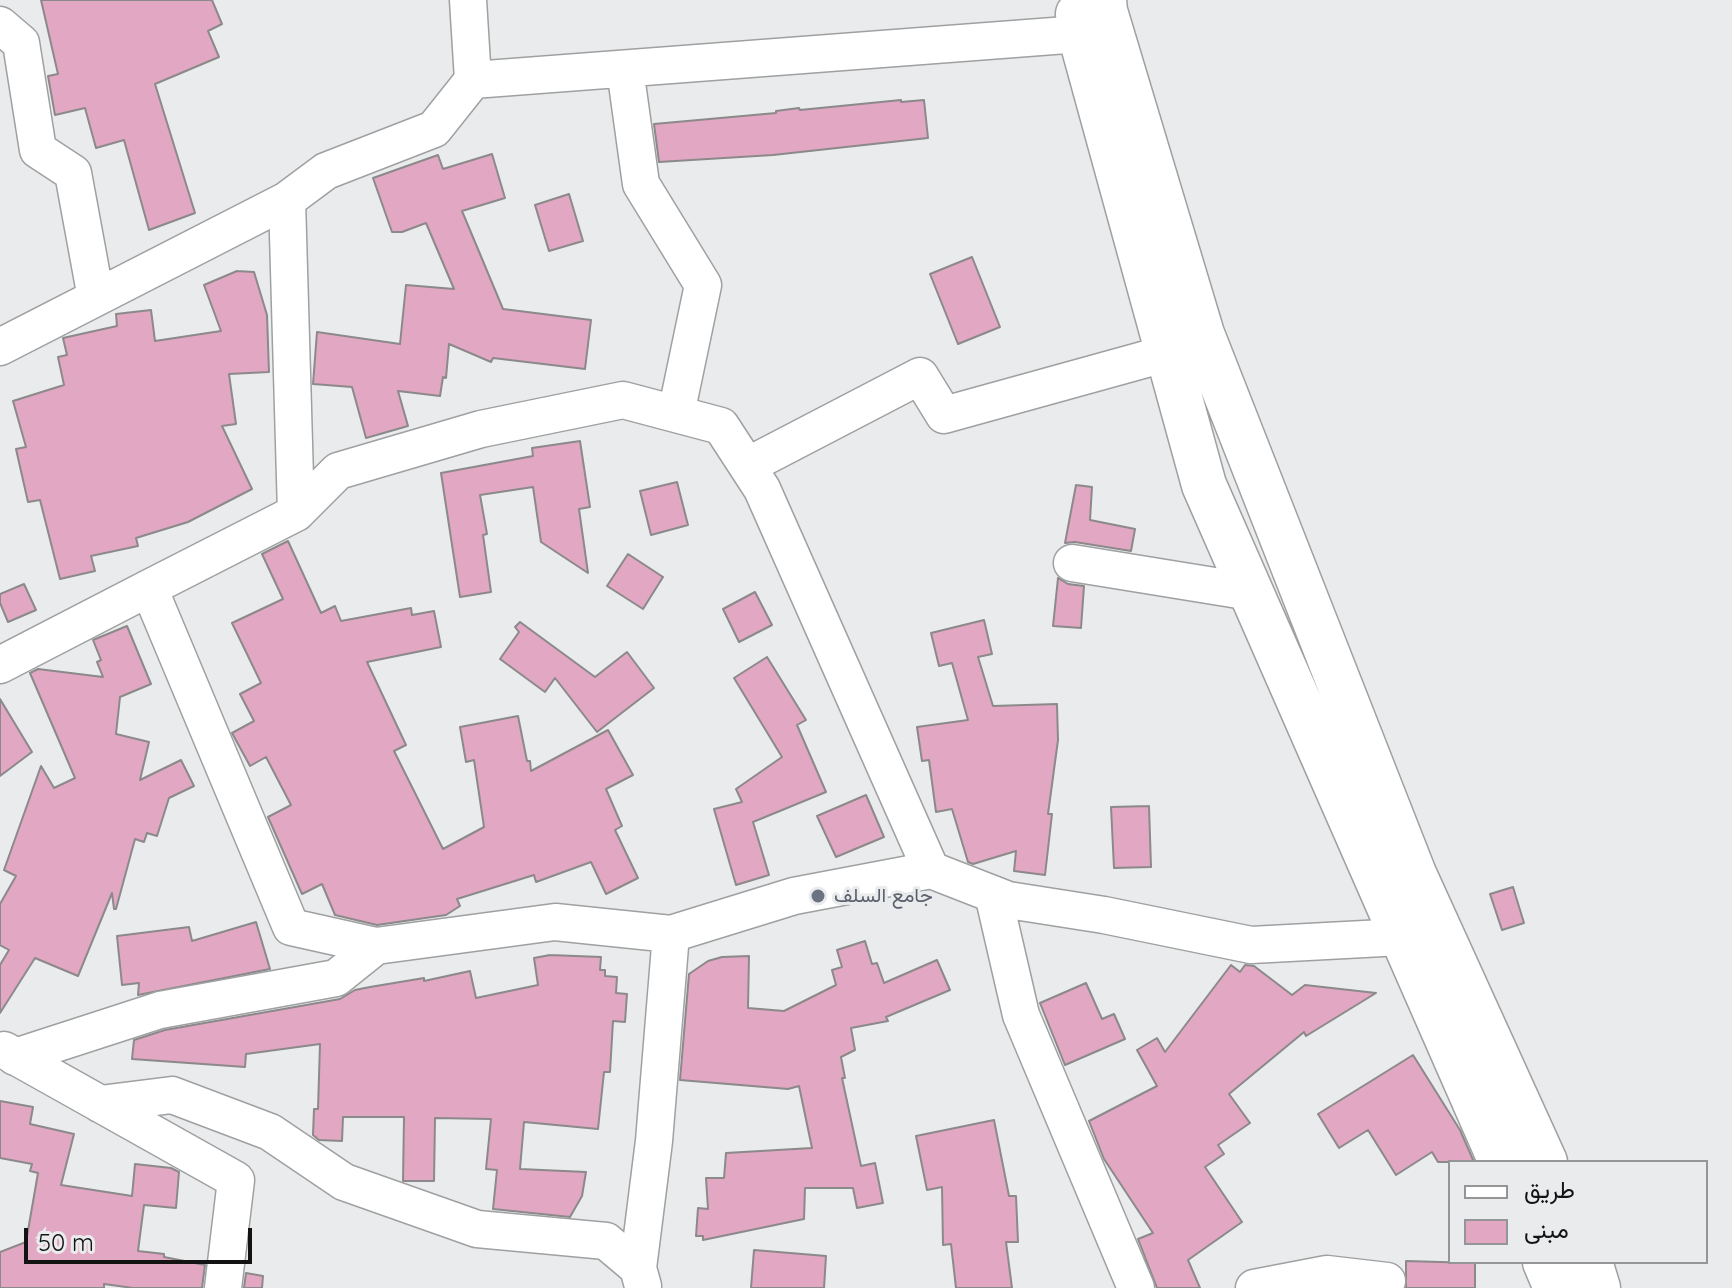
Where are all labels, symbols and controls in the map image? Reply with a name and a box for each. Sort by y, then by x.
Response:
place label: جامع السلف [834,884,933,908]
marker: جامع السلف [809,887,827,905]
legend [1448,1160,1708,1264]
text: طريق [1524,1174,1575,1204]
scale bar [28,1212,256,1262]
text: مبنى [1524,1214,1569,1244]
text: 50 m [38,1227,94,1257]

